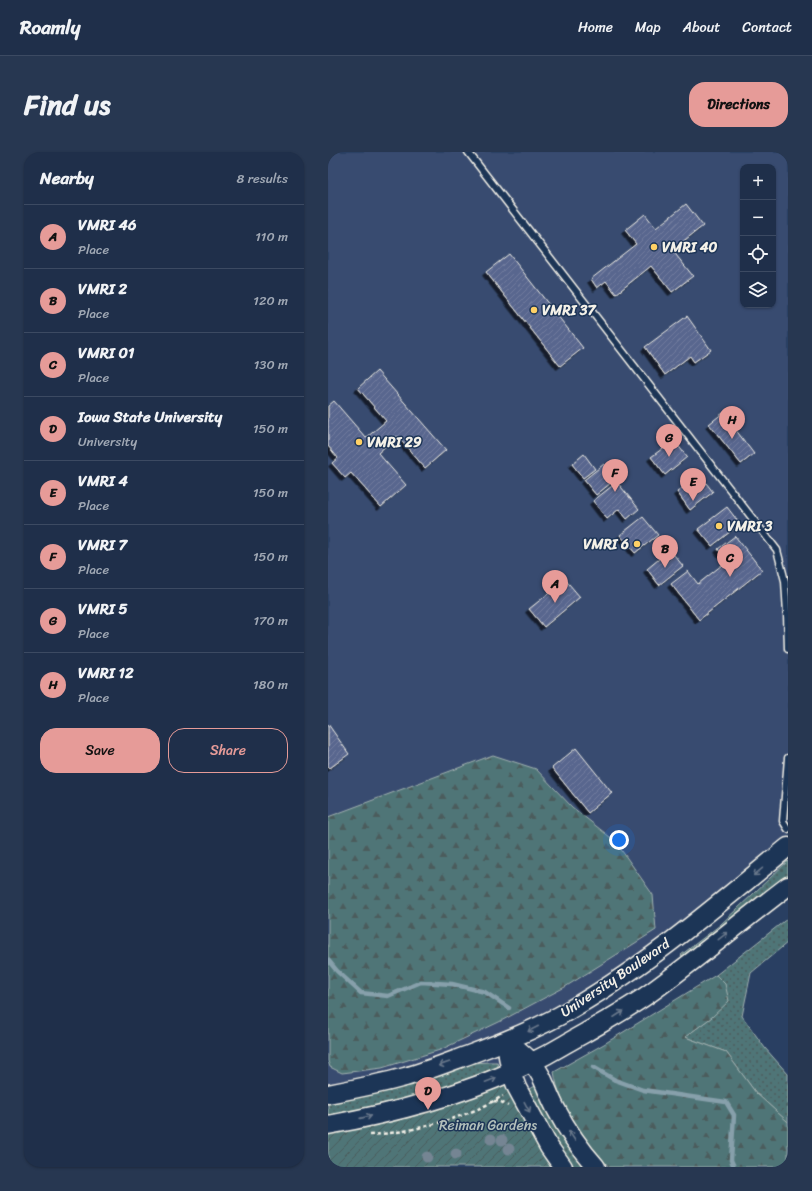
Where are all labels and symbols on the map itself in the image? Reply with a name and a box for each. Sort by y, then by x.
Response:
place label: VMRI 40 [662,235,718,260]
marker: VMRI 40 [649,242,659,252]
place label: VMRI 37 [542,298,596,323]
marker: VMRI 37 [529,305,539,315]
pin: H [719,406,745,439]
pin: G [656,424,682,457]
place label: VMRI 29 [367,430,422,455]
marker: VMRI 29 [354,437,364,447]
pin: F [602,459,628,492]
pin: E [680,468,706,501]
place label: VMRI 3 [727,514,773,539]
marker: VMRI 3 [714,521,724,531]
place label: VMRI 6 [583,532,629,557]
pin: B [652,535,678,568]
marker: VMRI 6 [632,539,642,549]
pin: C [717,544,743,577]
pin: A [542,570,568,603]
your location [609,830,629,850]
one-way arrow [752,868,763,876]
street label: University Boulevard [555,931,676,1024]
one-way arrow [718,932,729,940]
one-way arrow [613,1009,625,1017]
one-way arrow [527,1026,539,1033]
one-way arrow [437,1061,450,1068]
one-way arrow [484,1075,496,1083]
pin: D [415,1077,441,1110]
one-way arrow [524,1101,531,1113]
one-way arrow [359,1113,372,1121]
park label: Reiman Gardens [439,1113,537,1138]
one-way arrow [568,1131,576,1142]

